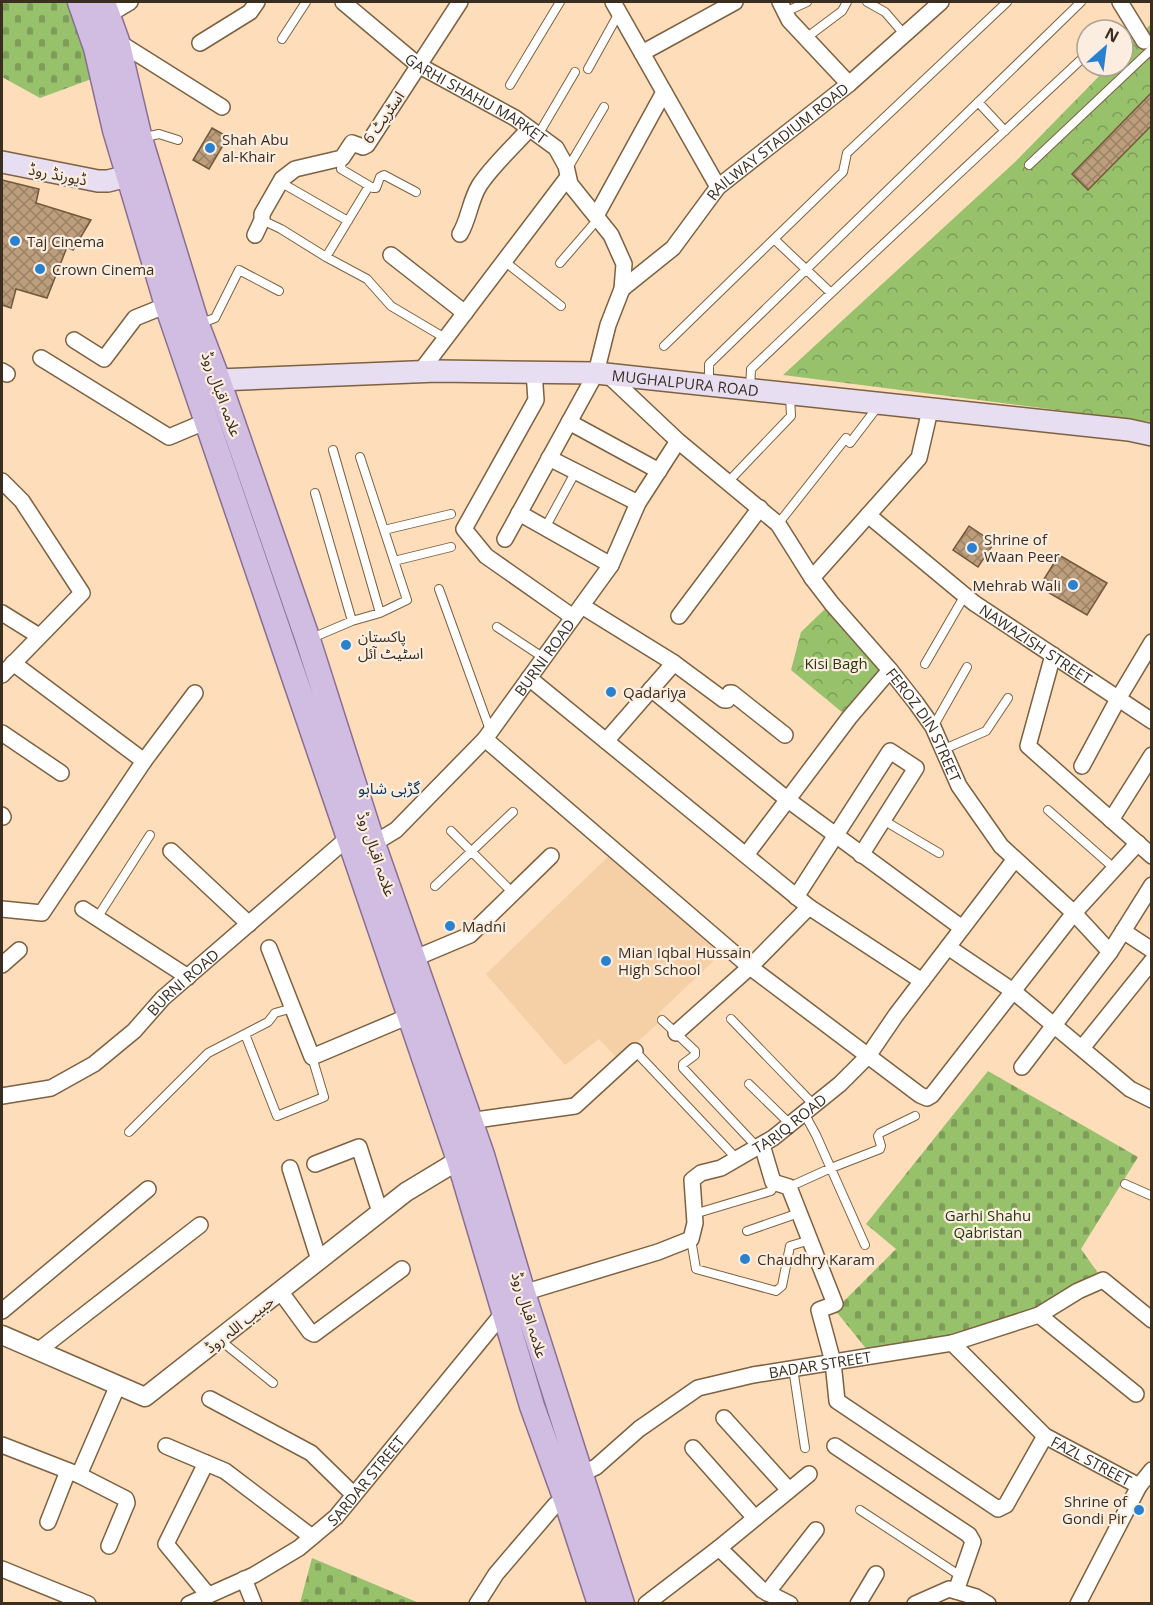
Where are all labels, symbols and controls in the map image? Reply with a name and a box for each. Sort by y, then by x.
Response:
north arrow [1075,18,1135,78]
text: N [1101,22,1123,48]
street label: GARHI SHAHU MARKET [401,48,552,149]
street label: RAILWAY STADIUM ROAD [702,78,853,204]
street label: اسٹریٹ 6 [358,87,408,147]
place label: Shah Abu al-Khair [222,129,289,166]
marker: Shah Abu al-Khair [203,141,217,155]
street label: ڈیورنڈ روڈ [27,159,89,189]
place label: Taj Cinema [27,231,104,251]
marker: Taj Cinema [8,234,22,248]
place label: Crown Cinema [52,259,154,279]
marker: Crown Cinema [33,262,47,276]
street label: علامہ اقبال روڈ [197,349,247,440]
street label: MUGHALPURA ROAD [611,365,760,400]
place label: Shrine of Waan Peer [984,529,1060,566]
marker: Shrine of Waan Peer [965,541,979,555]
place label: Mehrab Wali [973,575,1061,595]
marker: Mehrab Wali [1066,578,1080,592]
street label: NAWAZISH STREET [976,600,1097,689]
street label: BURNI ROAD [509,615,579,700]
place label: پاکستان اسٹیٹ آئل [358,626,423,663]
marker: پاکستان اسٹیٹ آئل [339,638,353,652]
park label: Kisi Bagh [804,653,868,673]
street label: FEROZ DIN STREET [882,664,966,786]
place label: Qadariya [623,682,686,702]
marker: Qadariya [604,685,618,699]
district label: گڑہی شاہو [358,777,421,799]
street label: علامہ اقبال روڈ [353,809,401,900]
place label: Madni [462,916,506,936]
marker: Madni [443,919,457,933]
place label: Mian Iqbal Hussain High School [618,942,751,979]
street label: BURNI ROAD [142,944,223,1020]
marker: Mian Iqbal Hussain High School [599,954,613,968]
street label: TARIQ ROAD [749,1089,831,1158]
park label: Garhi Shahu Qabristan [945,1205,1031,1242]
place label: Chaudhry Karam [757,1249,875,1269]
marker: Chaudhry Karam [738,1252,752,1266]
street label: علامہ اقبال روڈ [507,1270,553,1361]
street label: حبیب اللہ روڈ [200,1291,278,1357]
street label: BADAR STREET [767,1346,873,1382]
street label: SARDAR STREET [323,1431,409,1530]
street label: FAZL STREET [1048,1431,1136,1491]
place label: Shrine of Gondi Pir [1062,1491,1128,1528]
marker: Shrine of Gondi Pir [1132,1503,1146,1517]

